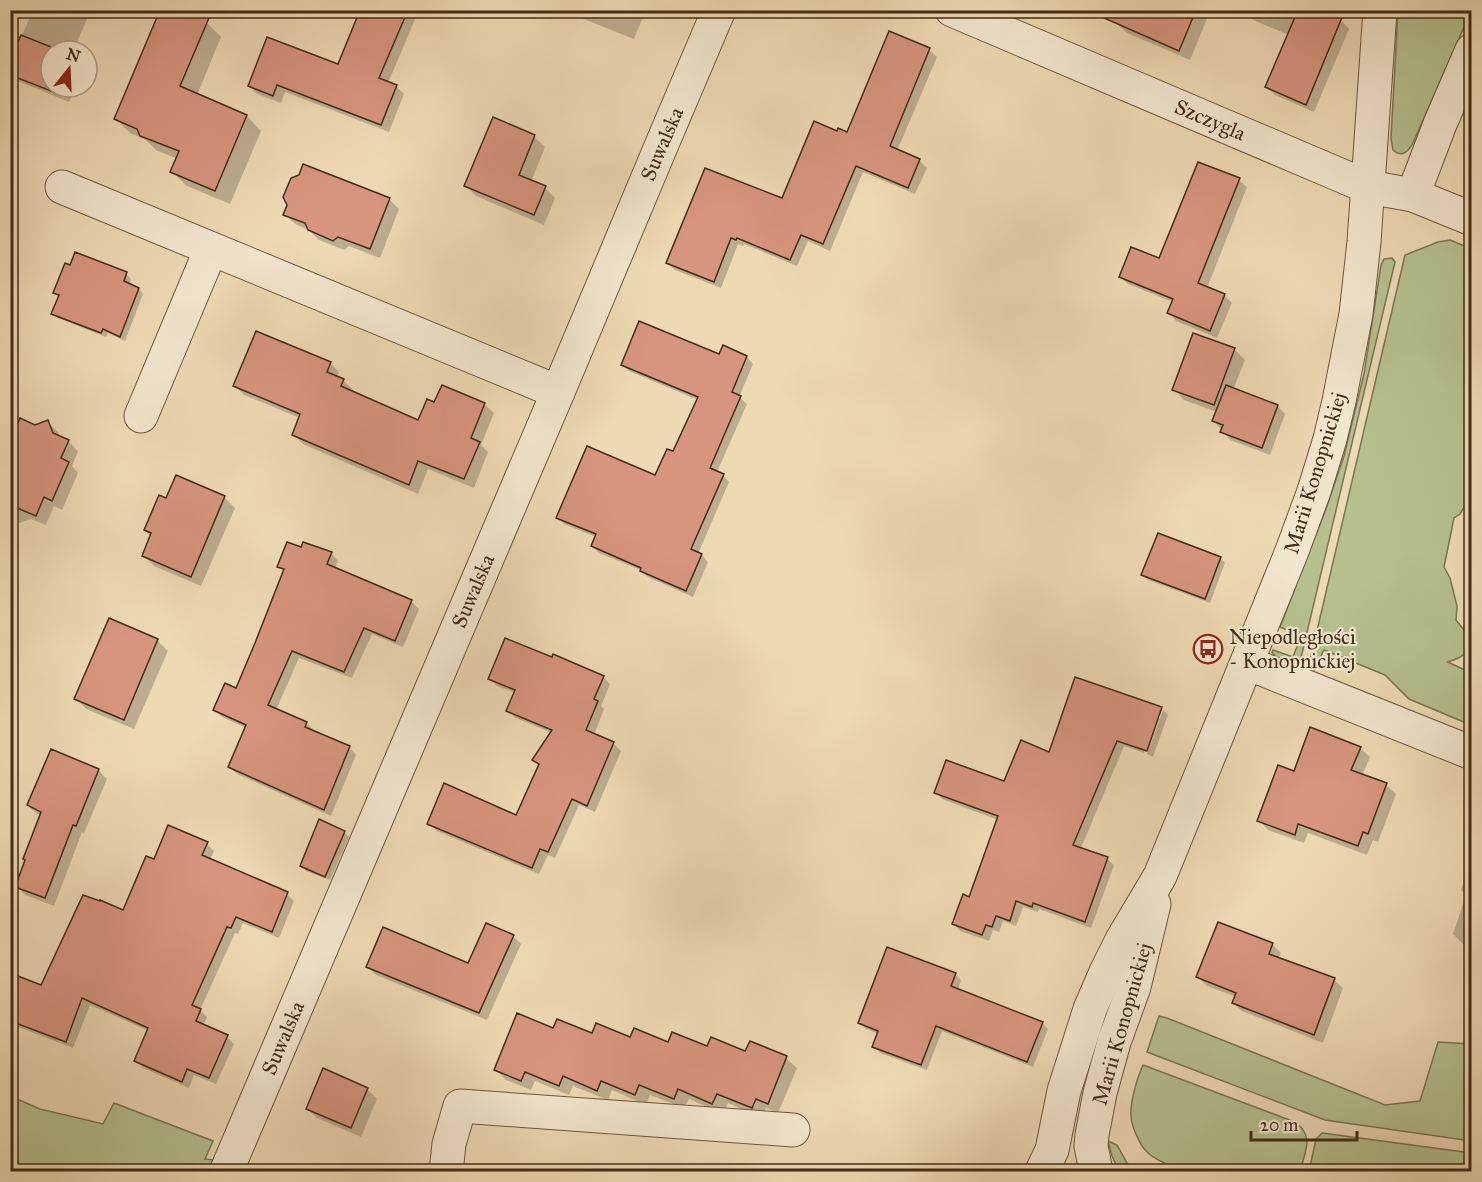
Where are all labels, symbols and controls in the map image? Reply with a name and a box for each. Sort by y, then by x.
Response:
north arrow [39,39,99,99]
text: N [64,44,83,66]
street label: Szczygla [1171,93,1249,147]
street label: Suwalska [635,103,689,185]
street label: Marii Konopnickiej [1278,389,1352,557]
street label: Suwalska [446,550,500,632]
place label: Niepodległości - Konopnickiej [1229,624,1356,674]
bus stop icon: Niepodległości - Konopnickiej [1192,633,1224,665]
street label: Marii Konopnickiej [1086,940,1158,1108]
street label: Suwalska [256,997,310,1079]
scale bar [1251,1104,1358,1142]
text: 20 m [1260,1114,1298,1136]

